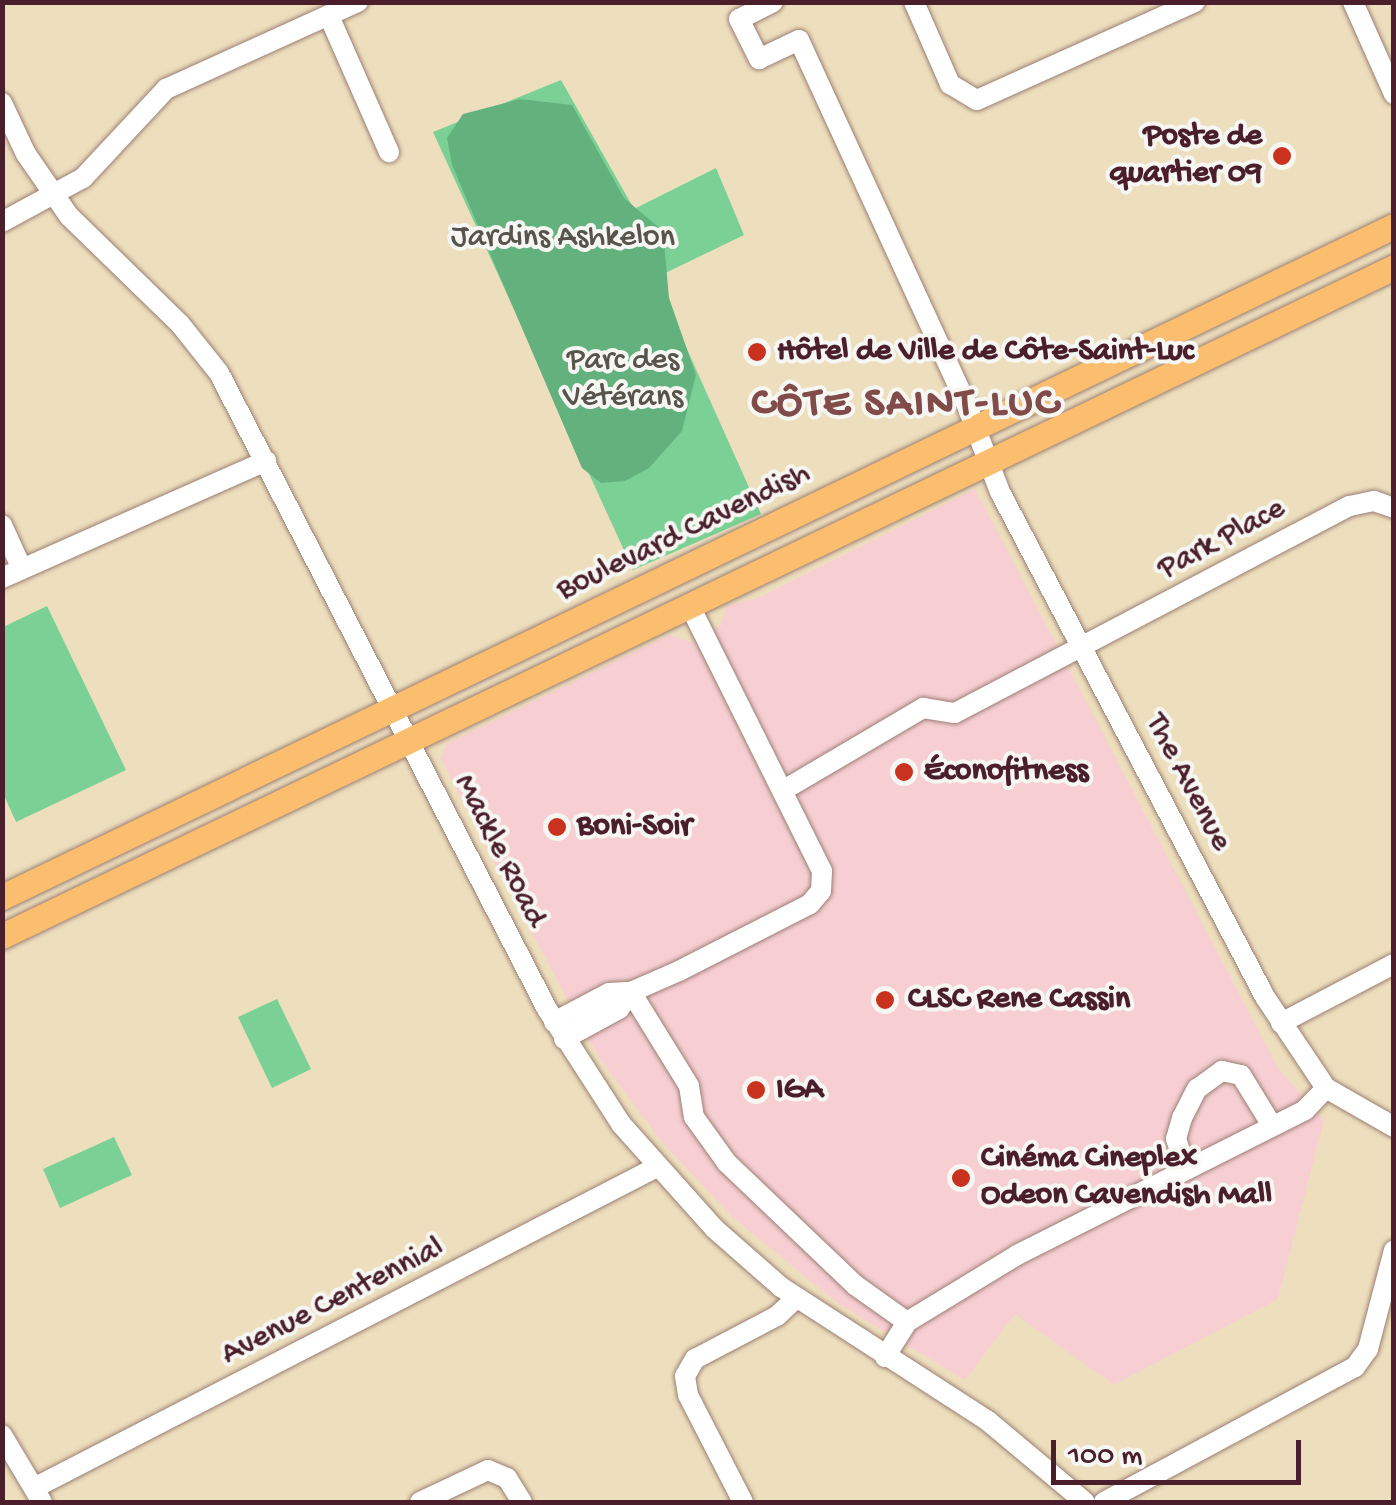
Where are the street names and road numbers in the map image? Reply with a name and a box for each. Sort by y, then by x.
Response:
street label: Boulevard Cavendish [551,455,817,611]
street label: Park Place [1152,491,1292,589]
street label: The Avenue [1135,708,1239,858]
street label: Mackle Road [444,768,554,934]
street label: Avenue Centennial [215,1229,451,1375]

